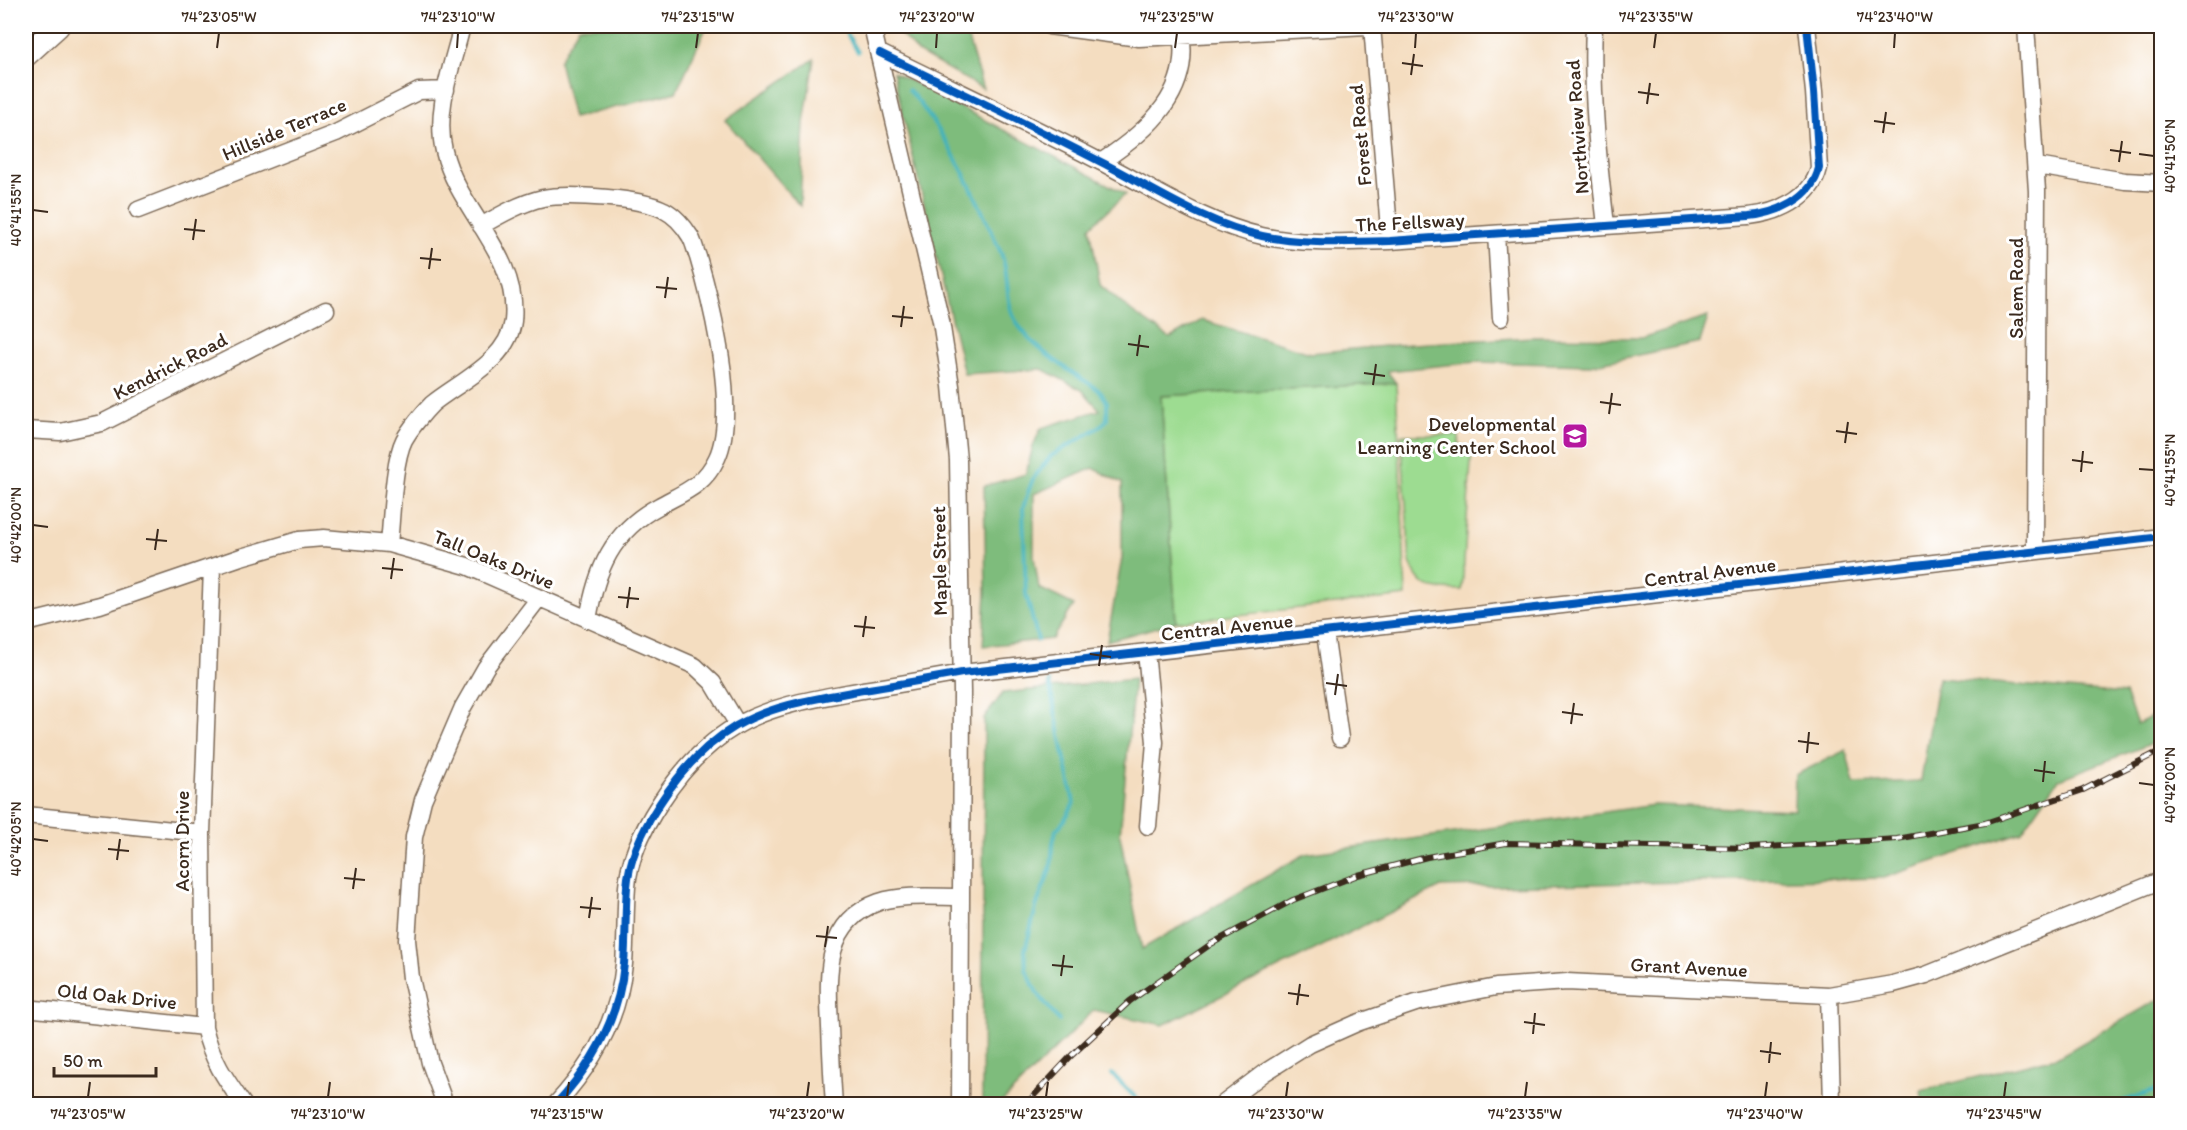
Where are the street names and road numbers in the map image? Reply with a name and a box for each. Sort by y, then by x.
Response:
street label: Northview Road [1560,59,1594,195]
street label: Forest Road [1344,83,1376,187]
street label: Hillside Terrace [218,92,350,166]
street label: The Fellsway [1355,207,1466,237]
street label: Salem Road [2004,237,2028,339]
street label: Kendrick Road [109,327,231,405]
street label: Maple Street [926,505,952,616]
street label: Tall Oaks Drive [430,524,558,594]
street label: Central Avenue [1643,552,1777,592]
street label: Central Avenue [1160,608,1294,646]
street label: Acorn Drive [170,791,194,892]
street label: Grant Avenue [1630,952,1748,982]
street label: Old Oak Drive [56,978,178,1014]

